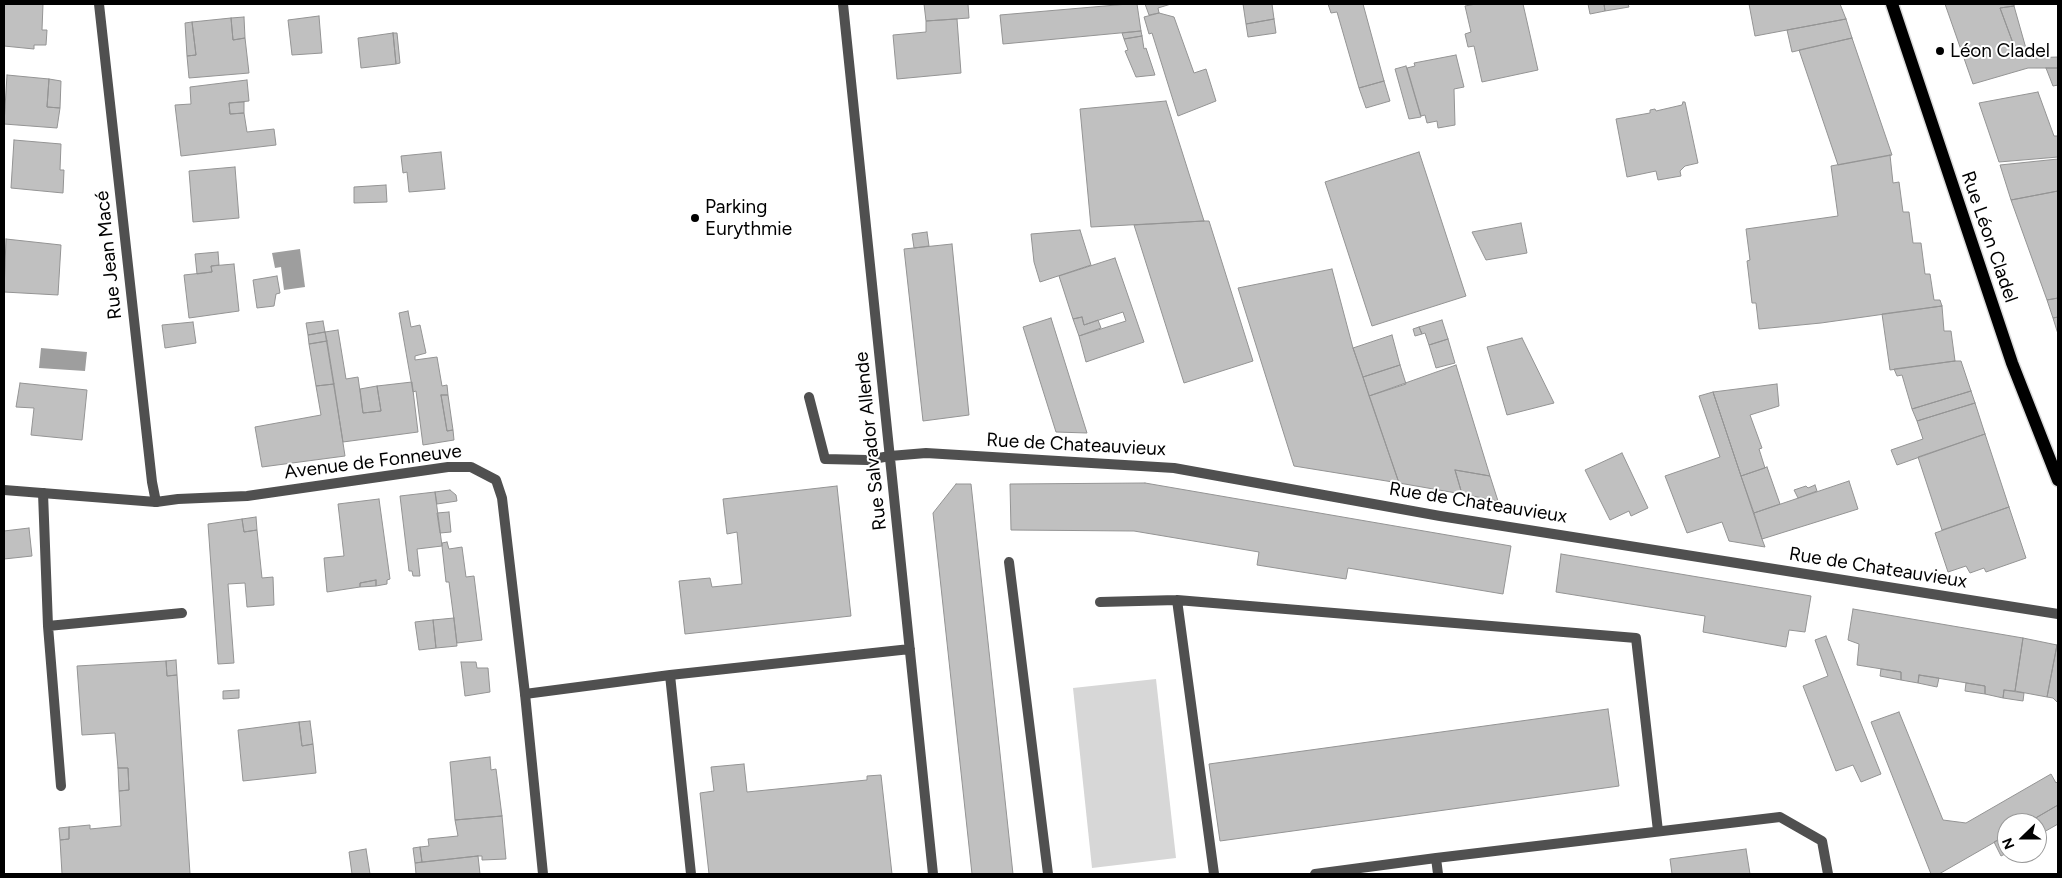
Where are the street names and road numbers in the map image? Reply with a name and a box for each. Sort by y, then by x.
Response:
street label: Rue Léon Cladel [1956,168,2022,306]
street label: Rue Jean Macé [91,190,127,320]
street label: Rue Salvador Allende [850,351,892,531]
street label: Rue de Chateauvieux [986,429,1166,461]
street label: Avenue de Fonneuve [283,440,463,484]
street label: Rue de Chateauvieux [1387,478,1569,528]
street label: Rue de Chateauvieux [1787,543,1969,593]

